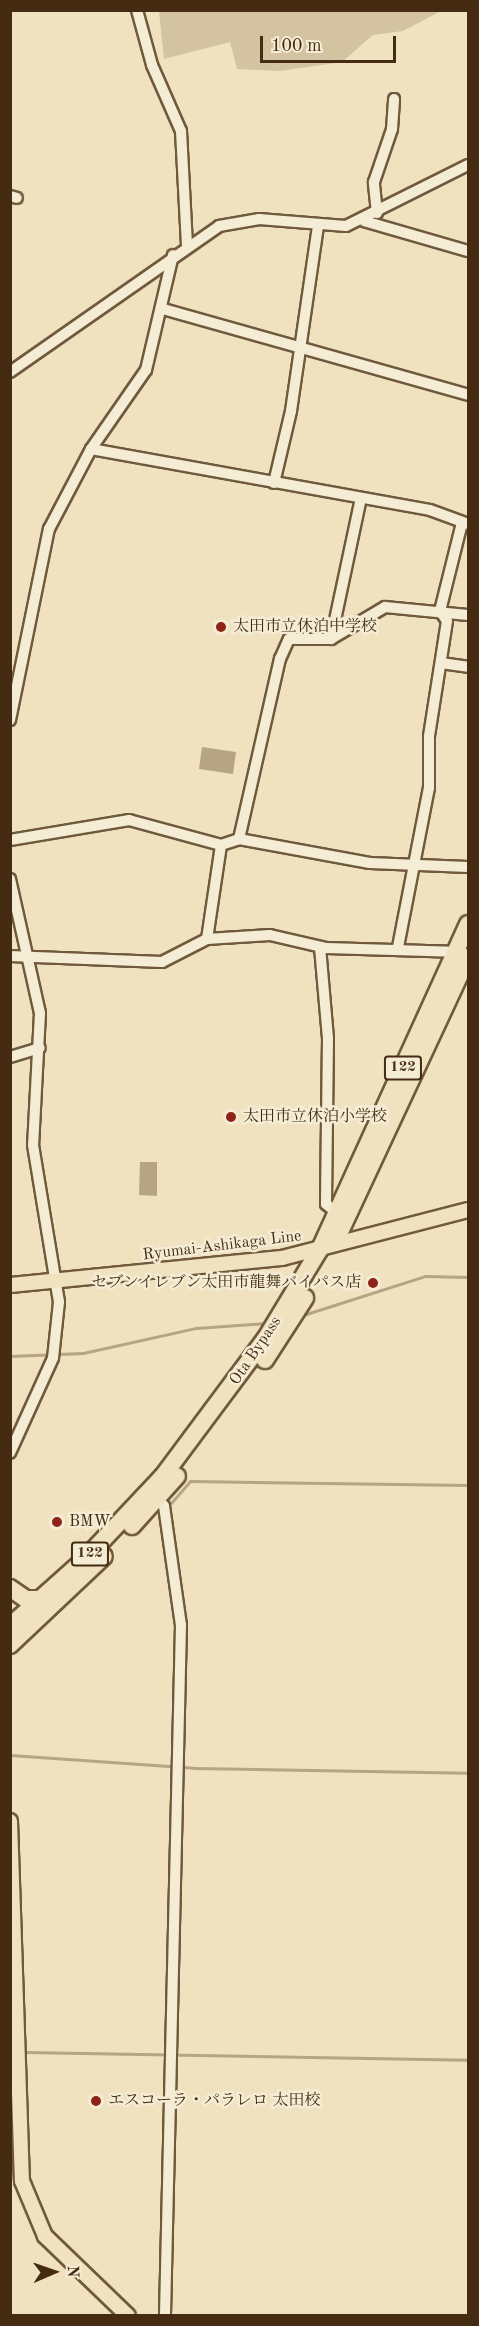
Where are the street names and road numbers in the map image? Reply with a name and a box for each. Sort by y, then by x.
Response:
road number: 122 [384,1056,422,1080]
street label: Ryumai-Ashikaga Line [142,1227,302,1265]
street label: Ota Bypass [226,1313,286,1389]
road number: 122 [70,1542,110,1566]

